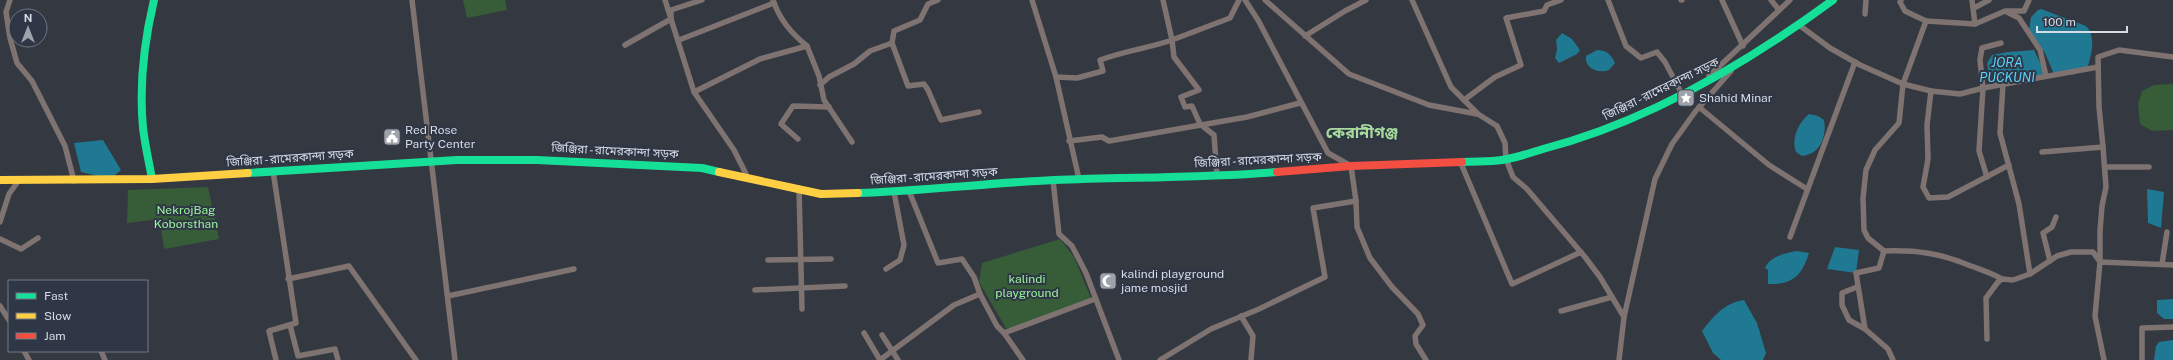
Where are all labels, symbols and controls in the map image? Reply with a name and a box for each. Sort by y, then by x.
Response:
north arrow [8,8,48,48]
scale bar [2037,8,2127,34]
text: N [24,12,32,24]
text: 100 m [2043,15,2076,29]
street label: জিঞ্জিরা - রামেরকান্দা সড়ক [1599,54,1722,124]
water label: JORA PUCKUNI [1979,55,2035,85]
place icon: Shahid Minar [1676,88,1696,108]
place label: Shahid Minar [1699,91,1773,105]
place label: Red Rose Party Center [405,123,476,151]
district label: কেরানীগঞ্জ [1326,123,1398,142]
public building icon: Red Rose Party Center [382,127,402,147]
street label: জিঞ্জিরা - রামেরকান্দা সড়ক [550,140,679,161]
street label: জিঞ্জিরা - রামেরকান্দা সড়ক [225,146,354,169]
street label: জিঞ্জিরা - রামেরকান্দা সড়ক [1193,149,1322,170]
street label: জিঞ্জিরা - রামেরকান্দা সড়ক [869,164,998,187]
park label: NekrojBag Koborsthan [154,203,218,231]
place label: kalindi playground jame mosjid [1120,267,1224,295]
mosque icon: kalindi playground jame mosjid [1098,271,1118,291]
park label: kalindi playground [995,272,1059,300]
legend [8,280,148,352]
text: Fast [44,289,69,303]
text: Slow [44,309,72,323]
text: Jam [44,329,66,343]

